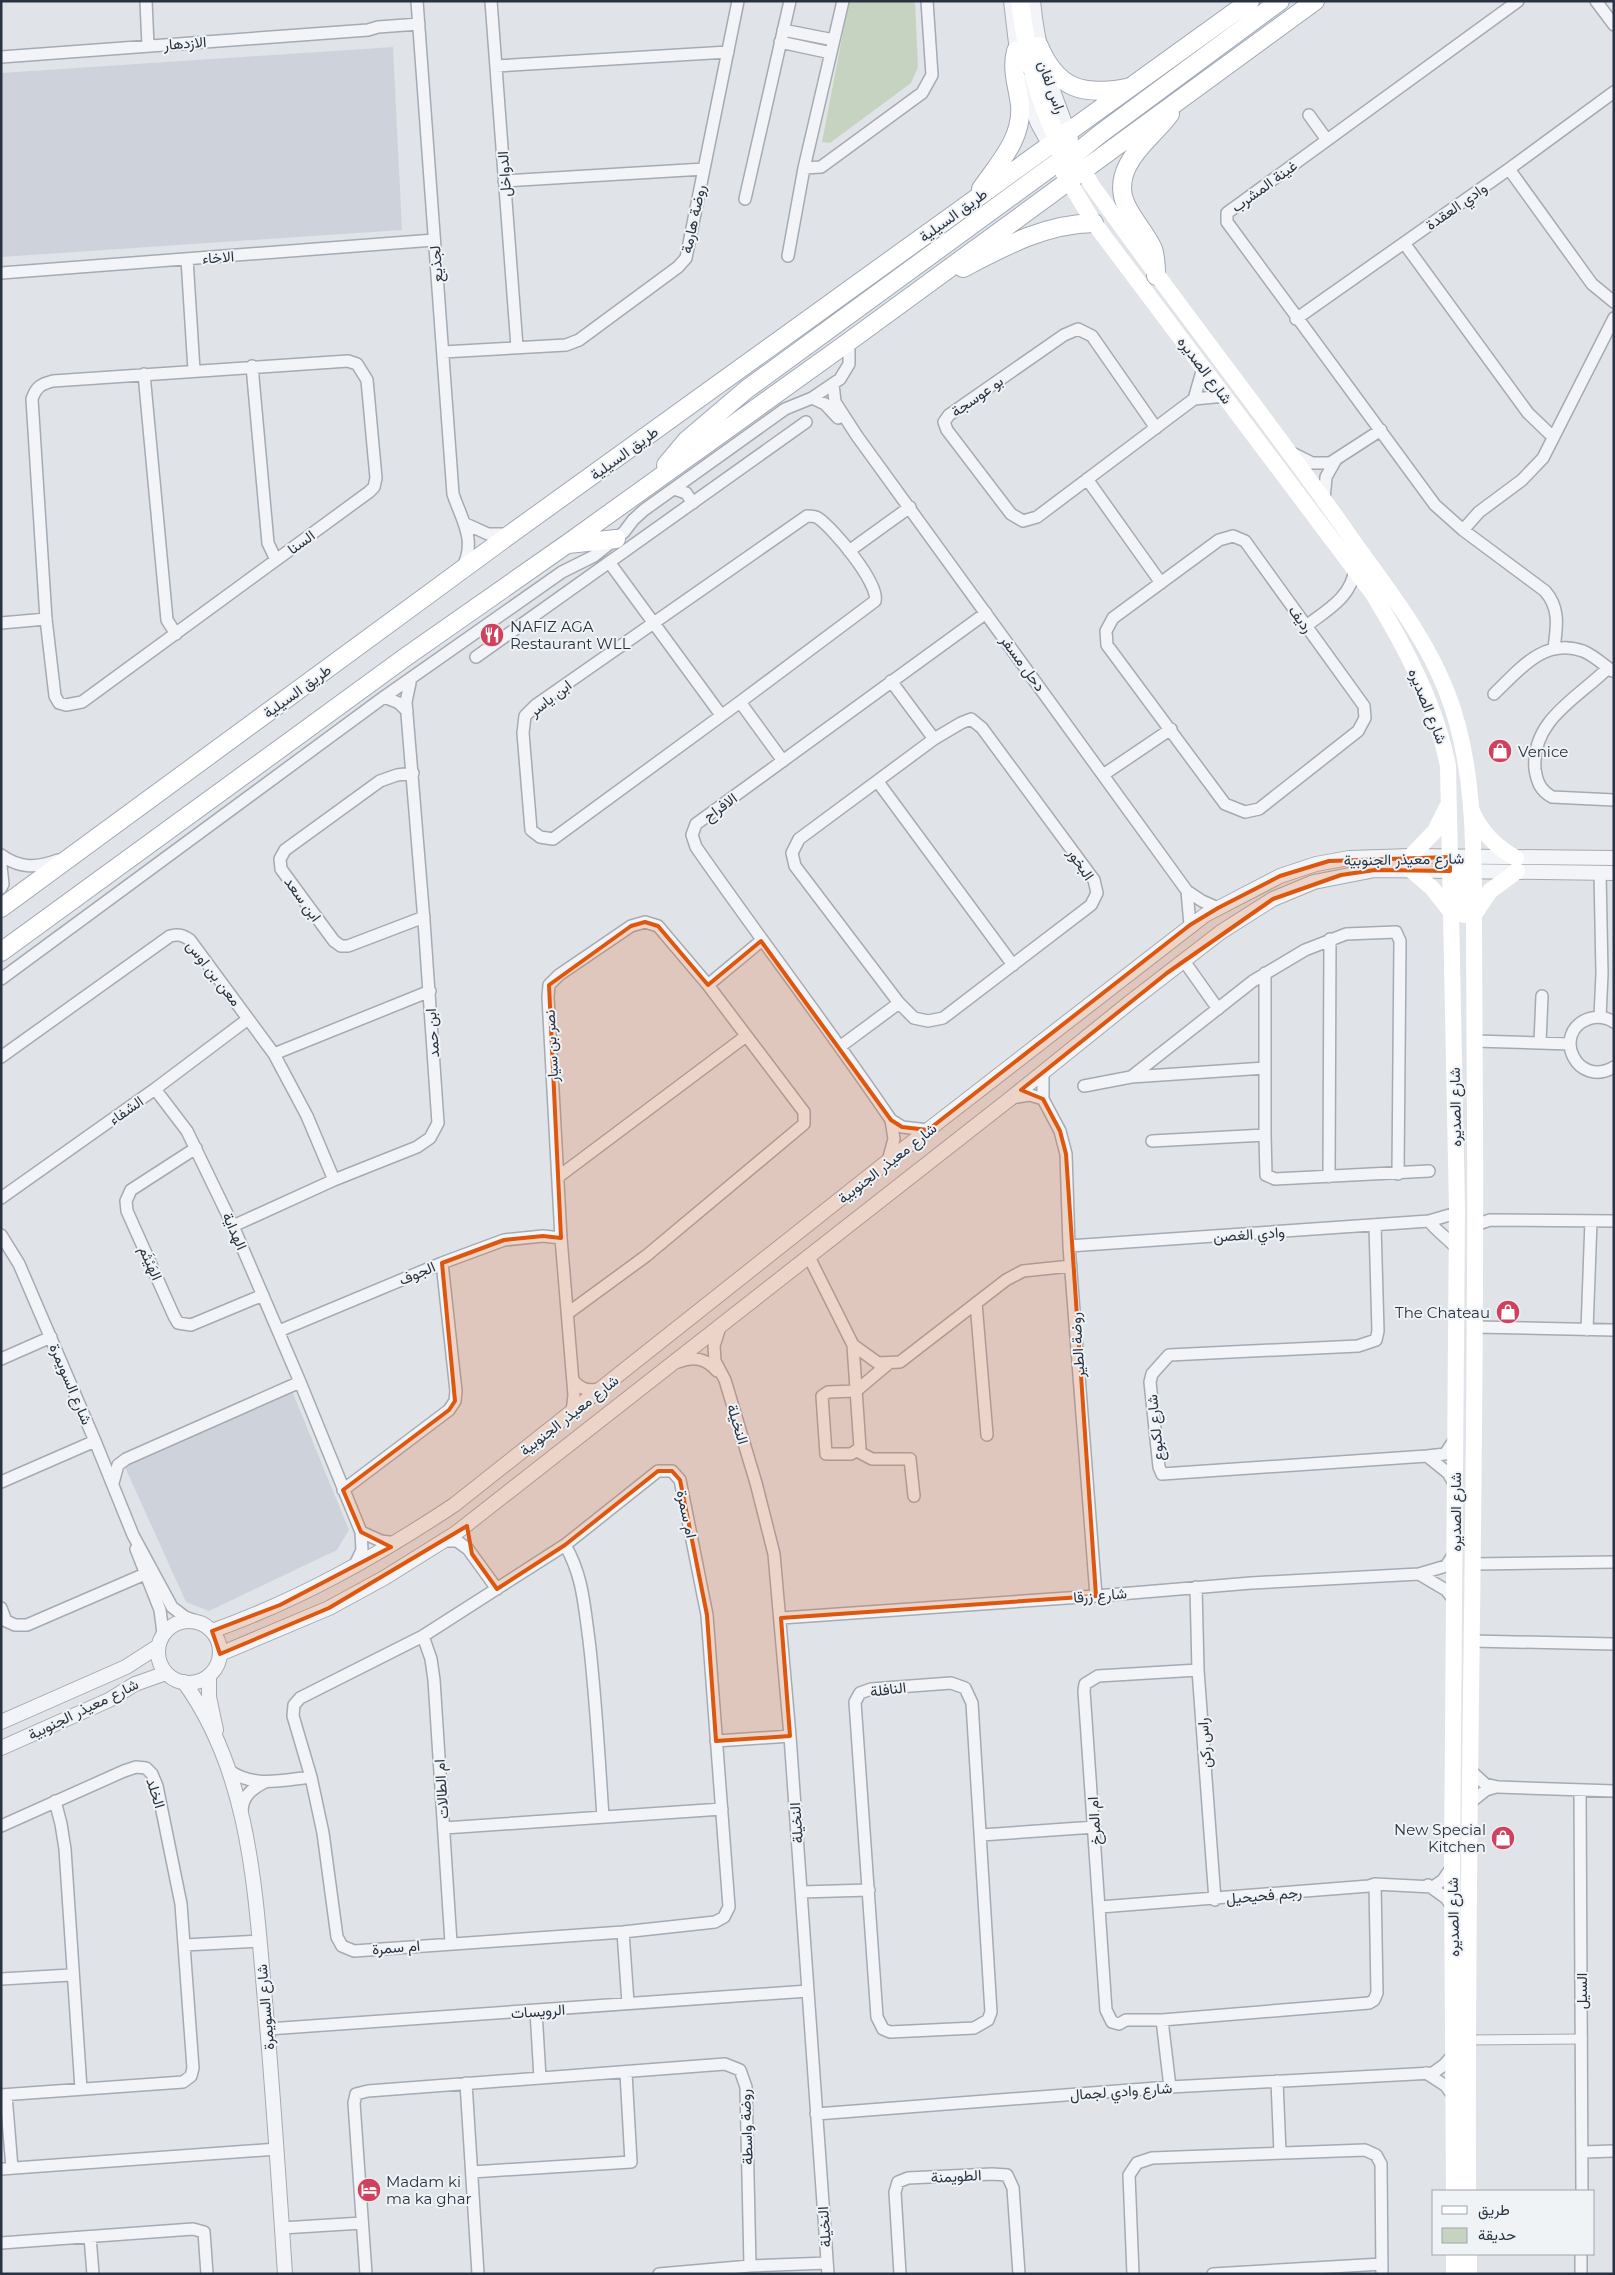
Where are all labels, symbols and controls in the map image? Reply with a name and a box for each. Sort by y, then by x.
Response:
street label: الازدهار [162,32,207,54]
street label: راس لفان [1033,58,1070,116]
street label: الدواخل [493,150,515,198]
street label: غينة المشرب [1227,156,1301,216]
street label: وادي العقدة [1422,178,1493,237]
street label: روضة هارمة [676,183,710,255]
street label: طريق السيلية [915,184,992,247]
street label: لجذيع [425,245,449,283]
street label: الاخاء [201,246,235,268]
street label: شارع الصديره [1172,333,1237,409]
street label: بو عوسجة [947,371,1007,421]
street label: طريق السيلية [586,422,663,485]
street label: السنا [284,526,318,558]
street label: رديف [1285,601,1317,637]
place label: NAFIZ AGA Restaurant WLL [510,617,631,653]
restaurant icon: NAFIZ AGA Restaurant WLL [479,622,505,648]
street label: دحل مسفر [996,630,1050,695]
street label: طريق السيلية [259,660,336,723]
street label: شارع الصديره [1402,666,1452,747]
street label: ابن ياسر [524,675,576,722]
shop icon: Venice [1487,738,1513,764]
place label: Venice [1518,742,1568,761]
street label: الافراح [699,788,742,827]
street label: البخور [1063,843,1099,884]
street label: شارع معيذر الجنوبية [1344,848,1465,872]
street label: ابن سعد [280,873,326,926]
street label: معن بن اوس [182,936,246,1010]
street label: ابن حمد [421,1008,444,1058]
street label: نصر بن سيار [540,1009,563,1084]
street label: شارع الصديره [1445,1067,1467,1147]
street label: الشفاء [105,1091,147,1129]
street label: شارع معيذر الجنوبية [834,1118,942,1209]
street label: الهداية [218,1209,252,1253]
street label: وادي الغصن [1212,1222,1286,1250]
street label: الهَيْثَم [134,1243,167,1284]
street label: الجوف [396,1257,438,1289]
shop icon: The Chateau [1495,1299,1521,1325]
place label: The Chateau [1395,1303,1490,1322]
street label: روضة الطير [1065,1312,1089,1379]
street label: شارع السويمرة [44,1341,97,1428]
street label: شارع معيذر الجنوبية [516,1370,624,1461]
street label: شارع لكبوع [1142,1393,1170,1462]
street label: النخيلة [723,1402,753,1446]
street label: شارع الصديره [1446,1472,1467,1552]
street label: ام سمرة [672,1488,701,1540]
street label: شارع زرقا [1072,1583,1128,1609]
street label: شارع معيذر الجنوبية [25,1674,142,1746]
street label: النافلة [869,1677,907,1701]
street label: راس ركن [1193,1717,1216,1769]
street label: ام الطالات [429,1758,454,1820]
street label: الخلد [142,1775,170,1811]
street label: ام المرخ [1083,1796,1107,1846]
street label: النخيلة [785,1802,807,1844]
place label: New Special Kitchen [1394,1820,1486,1856]
shop icon: New Special Kitchen [1490,1825,1516,1851]
street label: شارع الصديره [1443,1877,1465,1957]
street label: رجم فحيحيل [1225,1882,1303,1909]
street label: ام سمرة [371,1935,421,1960]
street label: شارع السويمرة [252,1963,280,2051]
street label: السيل [1572,1973,1591,2009]
street label: الرويسات [510,2000,566,2022]
street label: شارع وادي لجمال [1069,2078,1173,2108]
street label: روضة واسطة [735,2089,757,2165]
street label: الطويمنة [930,2165,982,2187]
place label: Madam ki ma ka ghar [386,2172,472,2208]
hotel icon: Madam ki ma ka ghar [356,2177,382,2203]
legend [1432,2190,1595,2255]
text: طريق [1478,2200,1510,2220]
street label: النخيلة [813,2206,835,2248]
text: حديقة [1478,2225,1516,2244]

